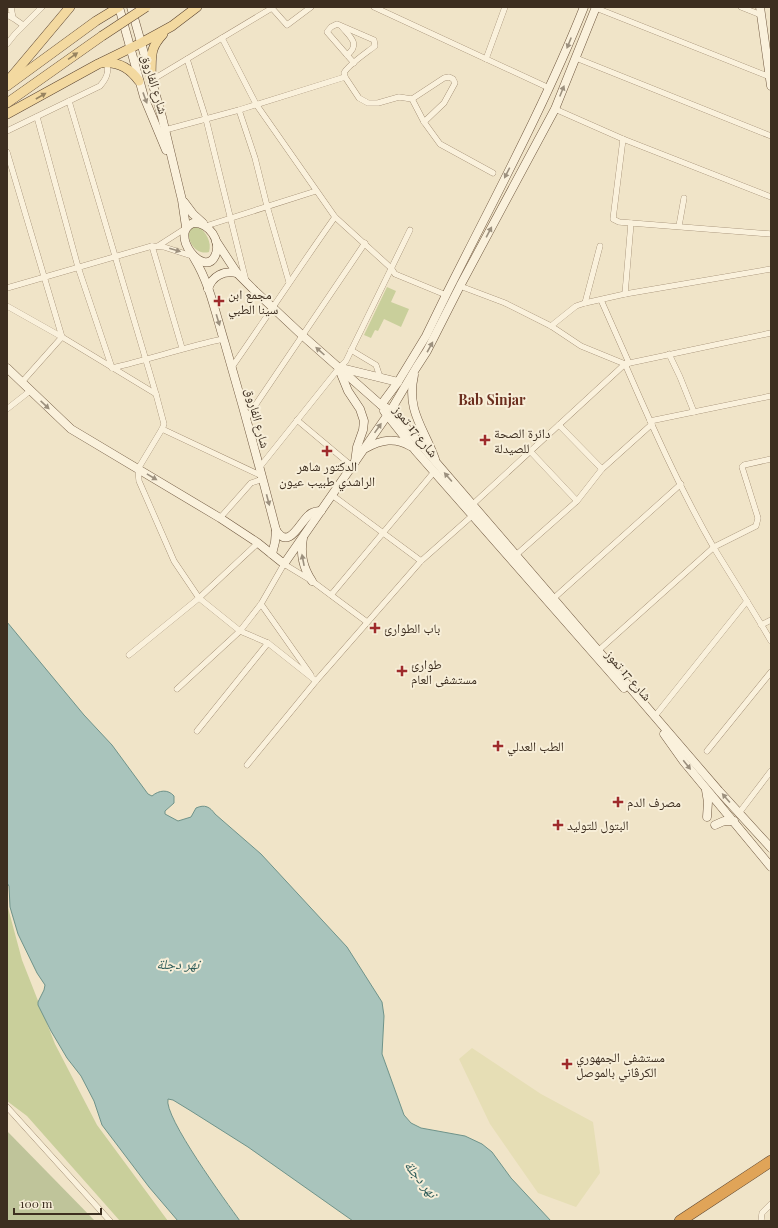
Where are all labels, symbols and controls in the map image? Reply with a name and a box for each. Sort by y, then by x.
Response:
one-way arrow [566,38,572,50]
one-way arrow [68,52,78,60]
street label: شارع الفاروق [136,52,173,116]
one-way arrow [559,86,565,97]
one-way arrow [35,92,47,99]
one-way arrow [142,93,148,105]
one-way arrow [504,167,510,179]
one-way arrow [486,226,493,237]
one-way arrow [169,247,181,253]
place label: مجمع ابن سينا الطبي [228,285,278,320]
marker: مجمع ابن سينا الطبي [213,295,225,307]
one-way arrow [215,315,221,327]
one-way arrow [426,341,433,353]
one-way arrow [315,347,326,356]
street label: شارع الفاروق [240,386,275,450]
district label: Bab Sinjar [458,390,526,409]
one-way arrow [40,400,50,409]
street label: شارع 17 تموز [388,400,443,461]
one-way arrow [374,423,382,433]
place label: دائرة الصحة للصيدلة [494,424,550,456]
marker: دائرة الصحة للصيدلة [479,434,491,446]
marker: الدكتور شاهر الراشدي طبيب عيون [321,445,333,457]
place label: الدكتور شاهر الراشدي طبيب عيون [279,457,375,492]
one-way arrow [444,472,453,483]
one-way arrow [146,474,158,481]
one-way arrow [265,494,271,506]
one-way arrow [300,554,306,566]
place label: باب الطوارئ [384,619,440,637]
marker: باب الطوارئ [369,622,381,634]
street label: شارع 17 تموز [600,645,656,705]
place label: طوارئ مستشفى العام [411,655,477,688]
marker: طوارئ مستشفى العام [396,665,408,677]
place label: الطب العدلي [507,737,564,757]
marker: الطب العدلي [492,740,504,752]
one-way arrow [682,760,691,770]
place label: مصرف الدم [627,793,681,811]
one-way arrow [721,793,730,803]
marker: مصرف الدم [612,796,624,808]
place label: البتول للتوليد [567,816,629,834]
marker: البتول للتوليد [552,819,564,831]
water label: نهر دجلة [157,954,201,973]
place label: مستشفى الجمهوري الكرڤاني بالموصل [576,1048,665,1083]
marker: مستشفى الجمهوري الكرڤاني بالموصل [561,1058,573,1070]
water label: نهر دجلة [401,1156,444,1203]
scale bar [14,1190,101,1216]
text: 100 m [20,1195,53,1211]

